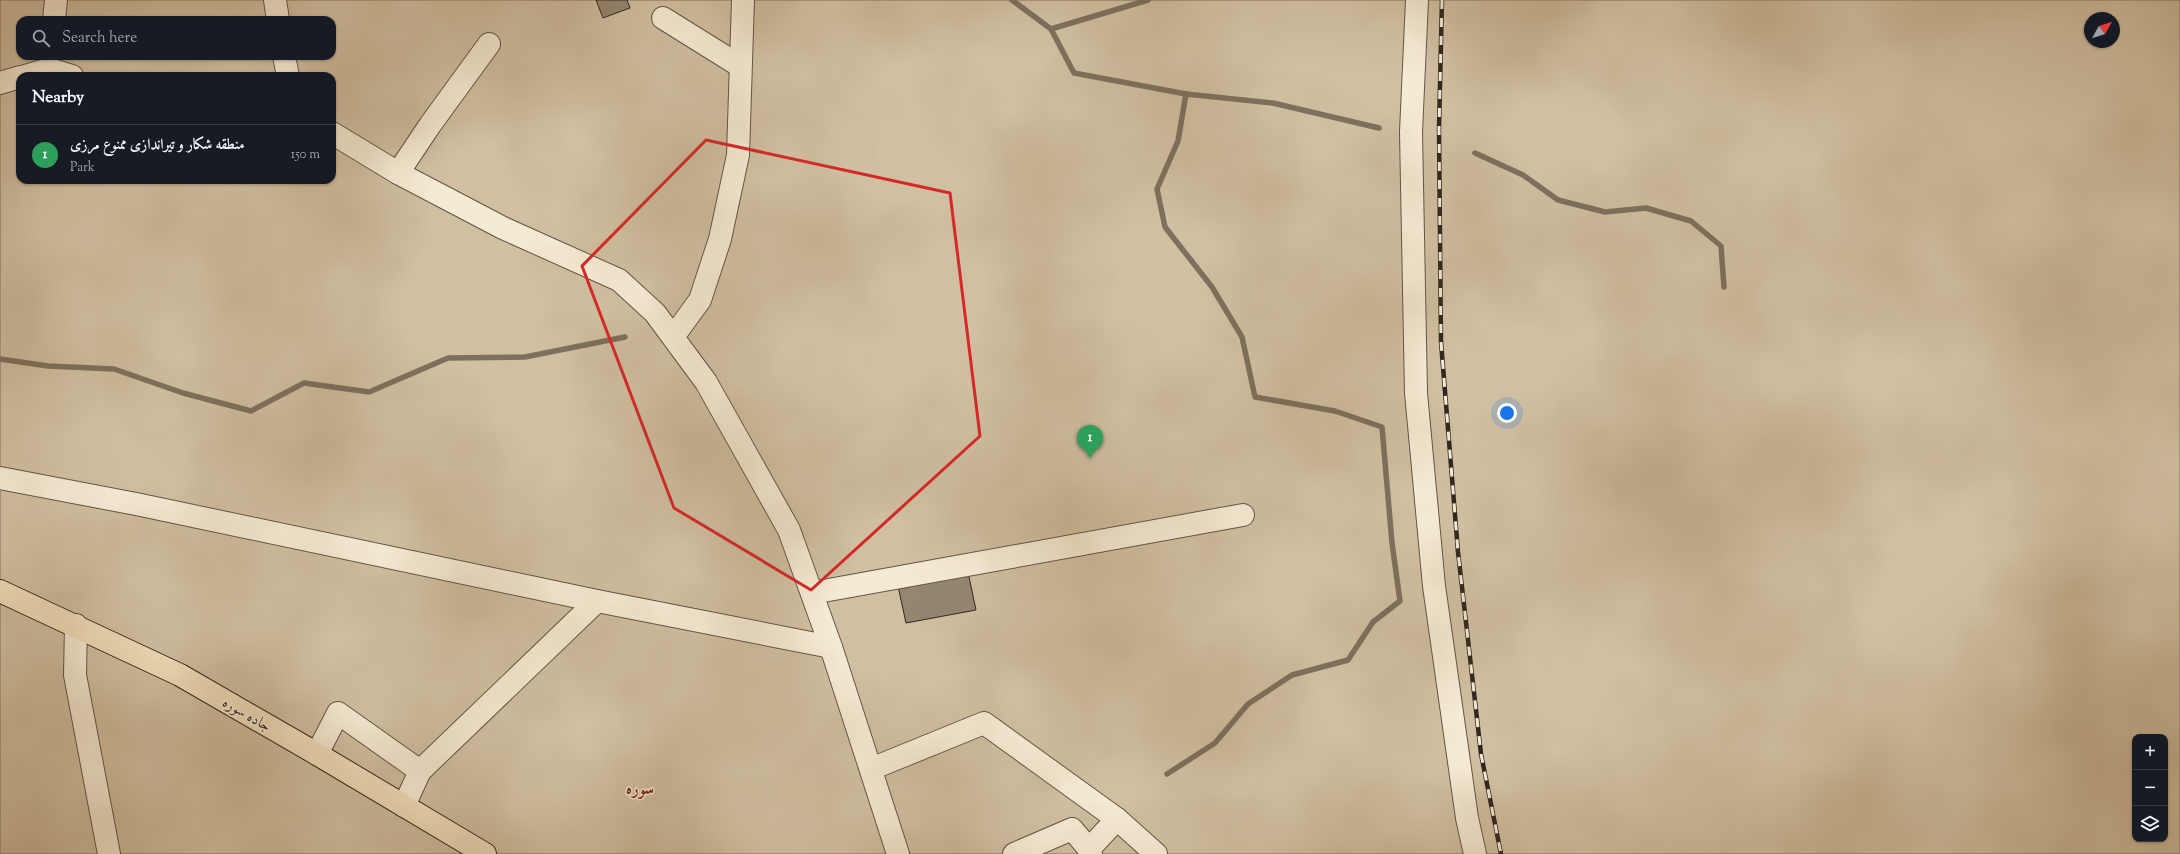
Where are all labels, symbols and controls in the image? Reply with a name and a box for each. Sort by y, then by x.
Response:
north arrow [2084,12,2120,48]
search box [16,16,336,60]
icon: search [30,27,52,49]
text: Search here [62,28,137,49]
text: Nearby [32,86,84,110]
text: منطقه شکار و تیراندازی ممنوع مرزی [70,135,245,156]
text: 1 [43,146,47,164]
text: 150 m [291,146,320,164]
text: Park [70,159,95,177]
your location [1497,403,1517,423]
pin: 1 [1077,425,1103,458]
street label: جاده سوره [218,693,275,738]
map controls [2132,734,2168,842]
button: + [2132,734,2168,770]
button: − [2132,770,2168,806]
district label: سوره [626,778,654,802]
button: layers [2132,806,2168,842]

